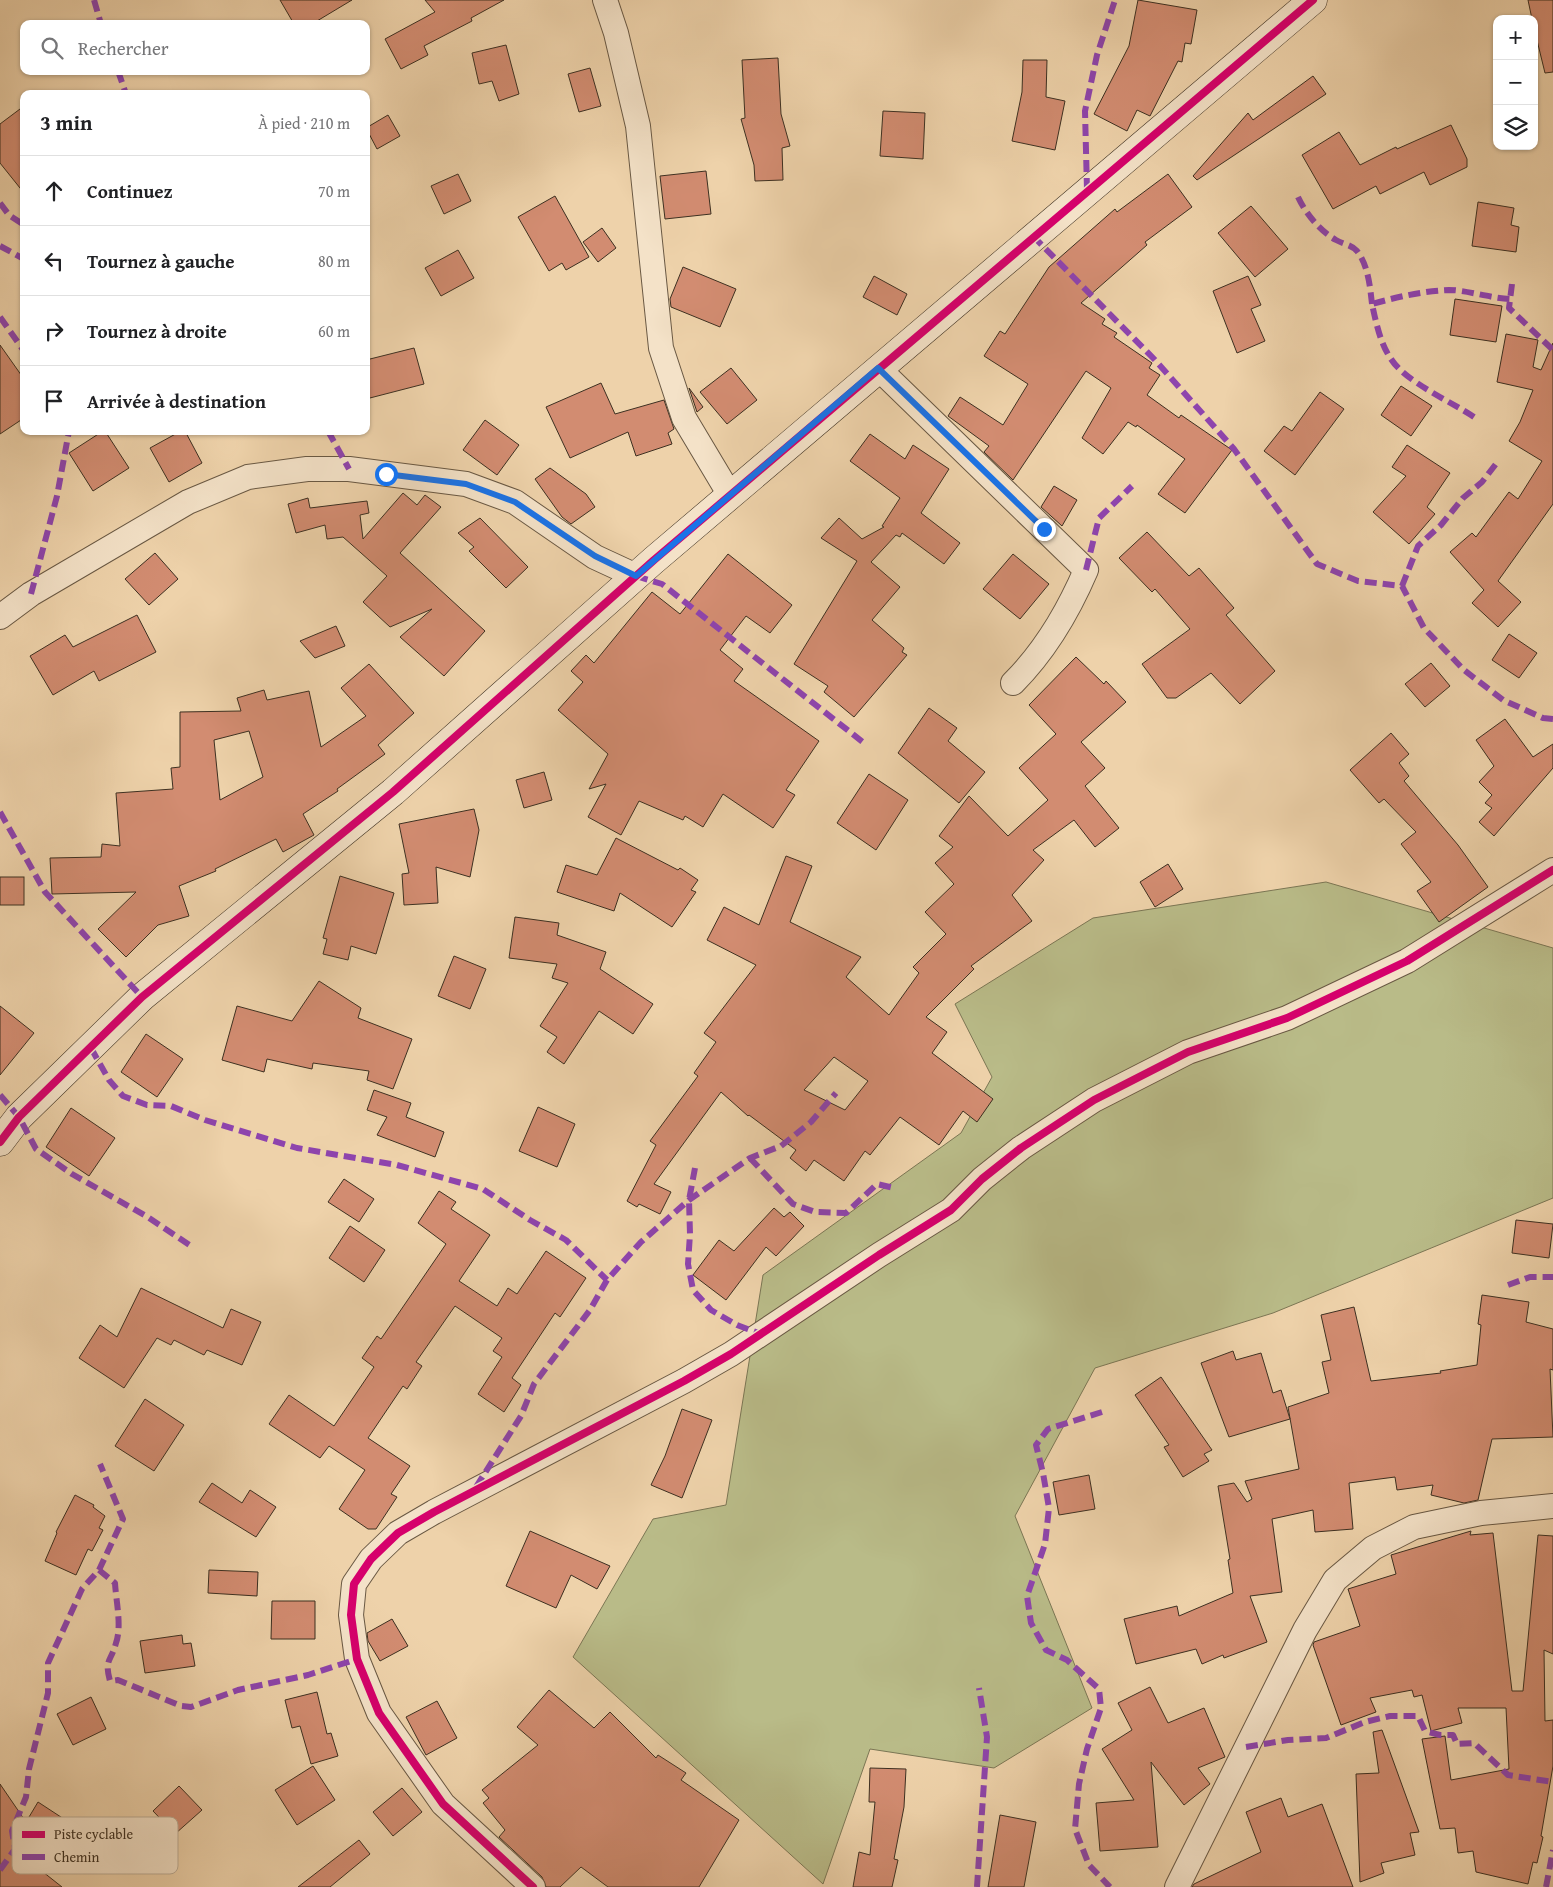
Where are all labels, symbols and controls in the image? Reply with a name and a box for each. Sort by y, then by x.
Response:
map controls [1493,15,1538,150]
button: + [1493,15,1538,60]
search box [20,20,370,75]
icon: search [38,34,66,62]
text: Rechercher [78,34,169,62]
button: − [1493,60,1538,105]
button: layers [1493,105,1538,150]
text: 3 min [40,107,92,138]
text: À pied · 210 m [258,111,350,135]
icon: ahead [40,177,68,205]
text: Continuez [87,177,173,205]
text: 70 m [318,179,350,203]
icon: left [40,247,68,275]
text: Tournez à gauche [87,247,235,275]
text: 80 m [318,249,350,273]
icon: right [40,317,68,345]
text: Tournez à droite [87,317,227,345]
text: 60 m [318,319,350,343]
icon: arrive [40,387,68,415]
text: Arrivée à destination [87,387,266,415]
route start [375,463,398,486]
route end [1033,518,1056,541]
legend [12,1817,178,1874]
text: Piste cyclable [54,1824,134,1844]
text: Chemin [54,1847,99,1867]

